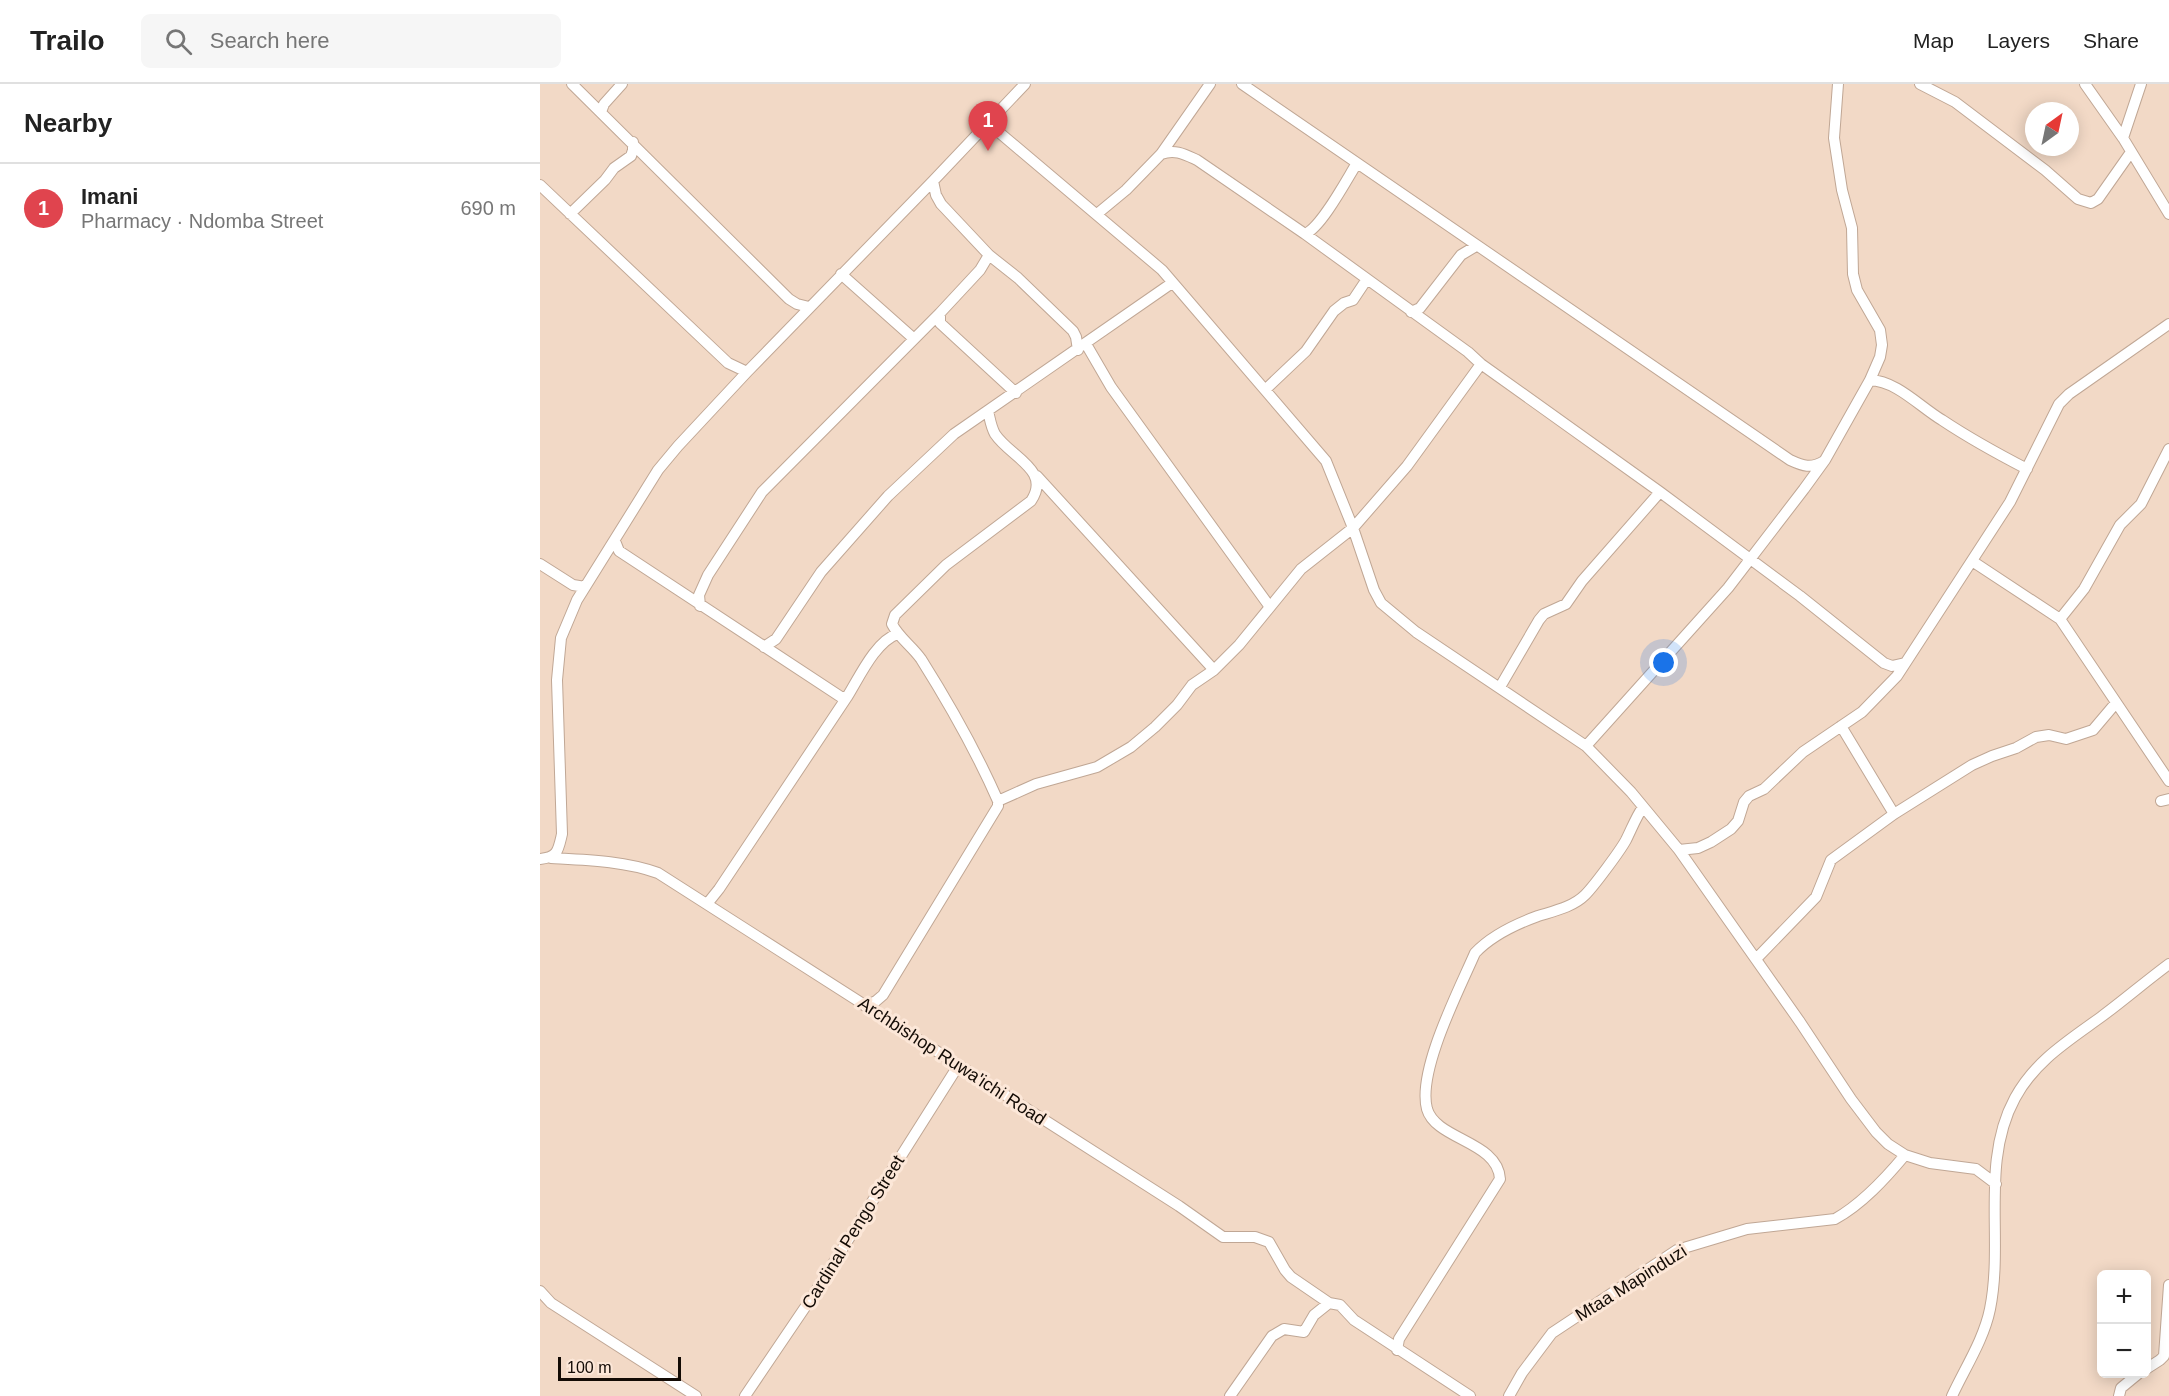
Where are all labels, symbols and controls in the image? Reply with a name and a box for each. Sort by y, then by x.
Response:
search box [141,14,561,68]
text: Trailo [30,25,105,56]
icon: search [162,25,195,58]
text: Search here [210,28,330,53]
text: Map [1913,29,1954,52]
text: Layers [1987,29,2050,52]
text: Share [2083,29,2139,52]
pin: 1 [968,101,1008,151]
north arrow [2025,102,2079,156]
text: Nearby [24,108,112,138]
text: Imani [81,184,138,209]
text: 1 [38,197,49,219]
text: 690 m [460,197,516,219]
text: Pharmacy · Ndomba Street [81,210,323,232]
your location [1649,648,1678,677]
street label: Archbishop Ruwa'ichi Road [854,993,1050,1129]
street label: Cardinal Pengo Street [798,1152,908,1312]
street label: Mtaa Mapinduzi [1572,1241,1690,1325]
map controls [2097,1270,2151,1378]
button: + [2097,1270,2151,1324]
button: − [2097,1324,2151,1378]
scale bar [558,1354,681,1382]
text: 100 m [567,1359,611,1376]

